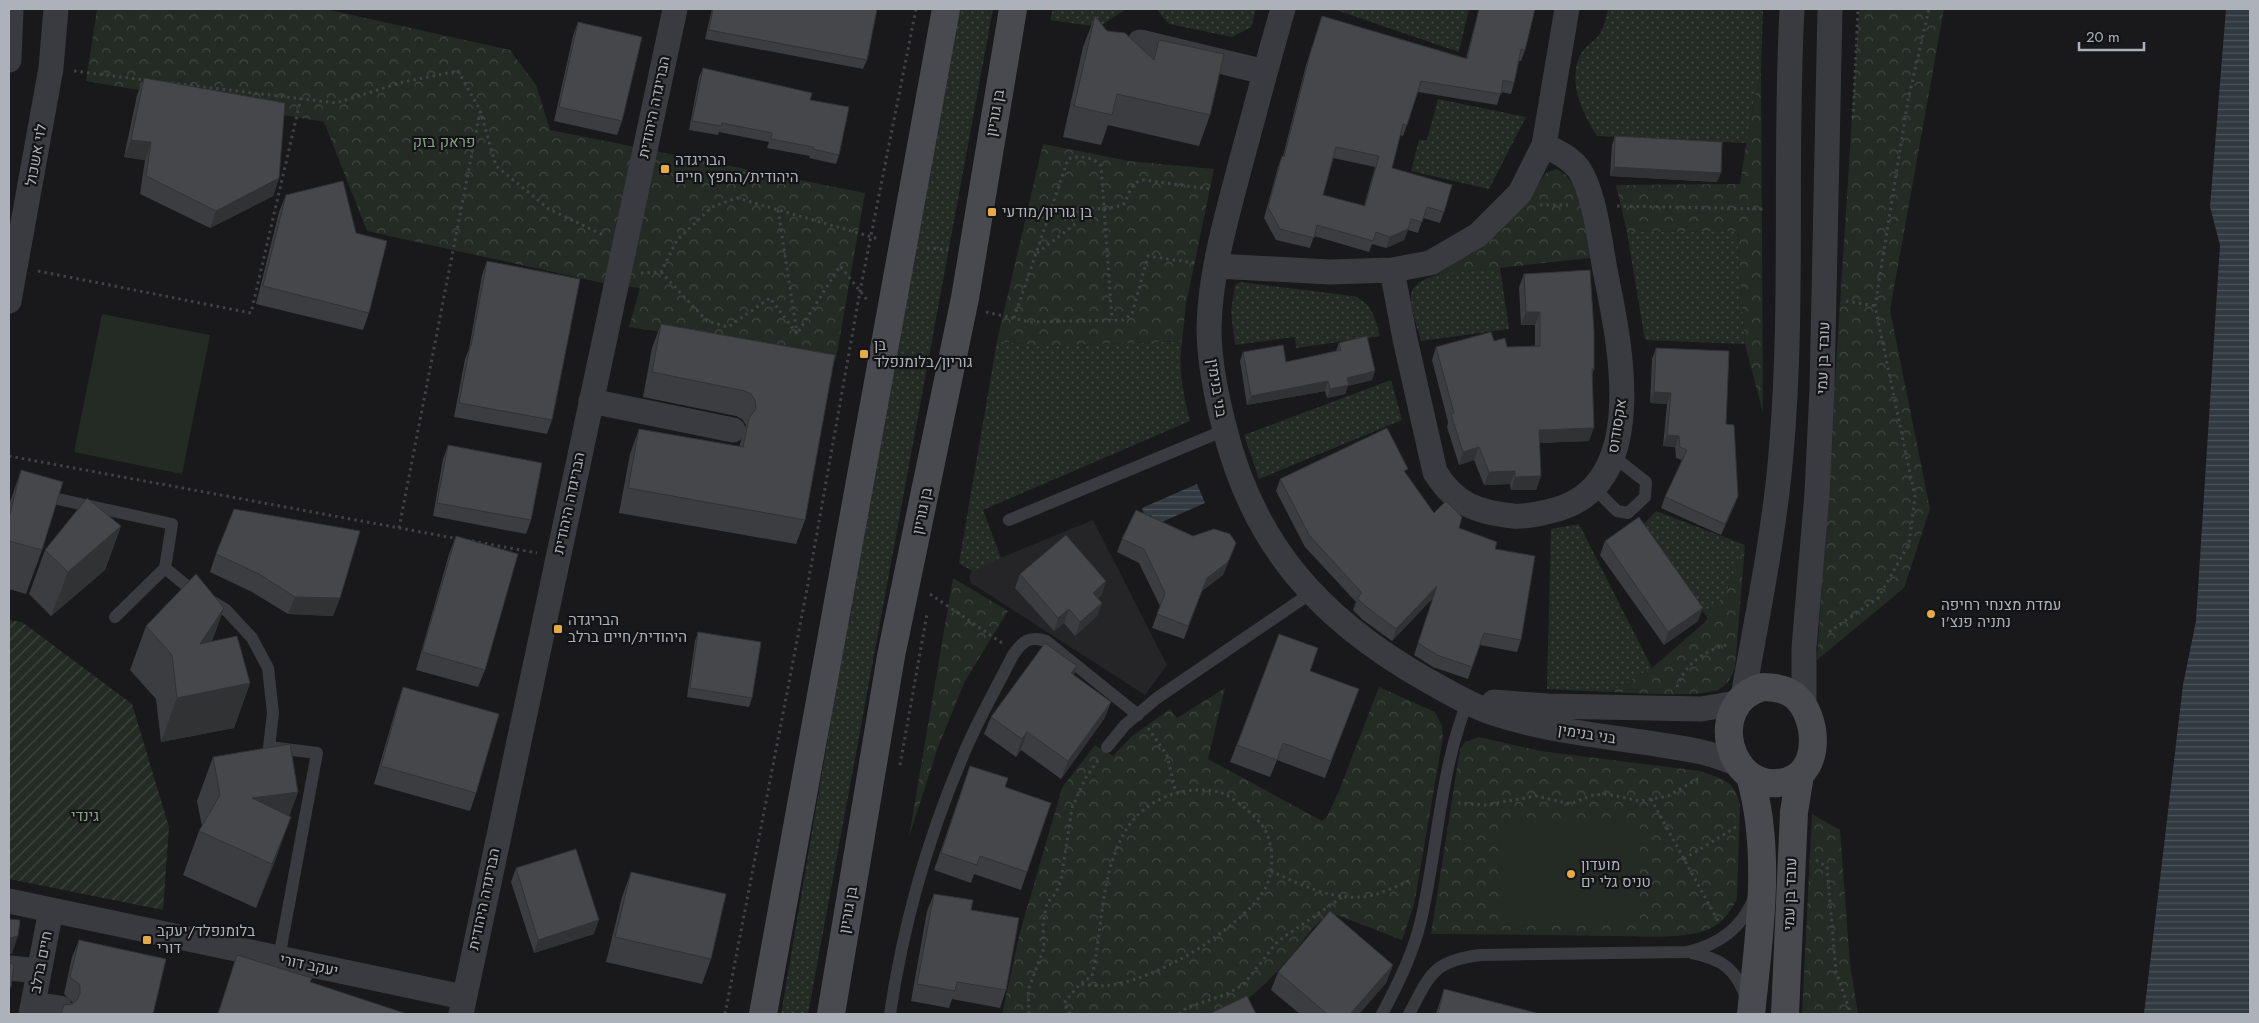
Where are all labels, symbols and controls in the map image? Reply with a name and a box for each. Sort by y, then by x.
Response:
scale bar [2079,20,2144,52]
text: 20 m [2086,26,2120,48]
street label: הבריגדה היהודית [632,54,676,160]
street label: בן גוריון [980,88,1010,138]
street label: לוי אשכול [20,122,52,188]
park label: פראק בזק [413,131,475,153]
place label: הבריגדה היהודית/החפץ חיים [675,149,799,188]
marker: הבריגדה היהודית/החפץ חיים [659,163,671,175]
place label: בן גוריון/מודעי [1002,201,1092,223]
marker: בן גוריון/מודעי [986,206,998,218]
street label: עובד בן עמי [1811,321,1835,395]
place label: בן גוריון/בלומנפלד [874,334,973,373]
marker: בן גוריון/בלומנפלד [858,348,870,360]
street label: בני בנימין [1202,357,1232,419]
street label: אקסודוס [1602,397,1632,455]
street label: הבריגדה היהודית [547,450,591,556]
street label: בן גוריון [906,485,938,537]
place label: עמדת מצנחי רחיפה נתניה פנצ'ו [1941,594,2061,633]
marker: עמדת מצנחי רחיפה נתניה פנצ'ו [1925,608,1937,620]
place label: הבריגדה היהודית/חיים ברלב [568,609,687,648]
marker: הבריגדה היהודית/חיים ברלב [552,623,564,635]
street label: בני בנימין [1556,719,1618,749]
park label: גינדי [71,805,99,827]
street label: הבריגדה היהודית [462,846,506,952]
place label: מועדון טניס גלי ים [1581,854,1651,893]
street label: עובד בן עמי [1778,857,1802,931]
marker: מועדון טניס גלי ים [1565,868,1577,880]
street label: בן גוריון [833,885,863,935]
place label: בלומנפלד/יעקב דורי [157,920,255,959]
street label: חיים ברלב [24,929,58,995]
marker: בלומנפלד/יעקב דורי [141,934,153,946]
street label: יעקב דורי [278,948,340,982]

